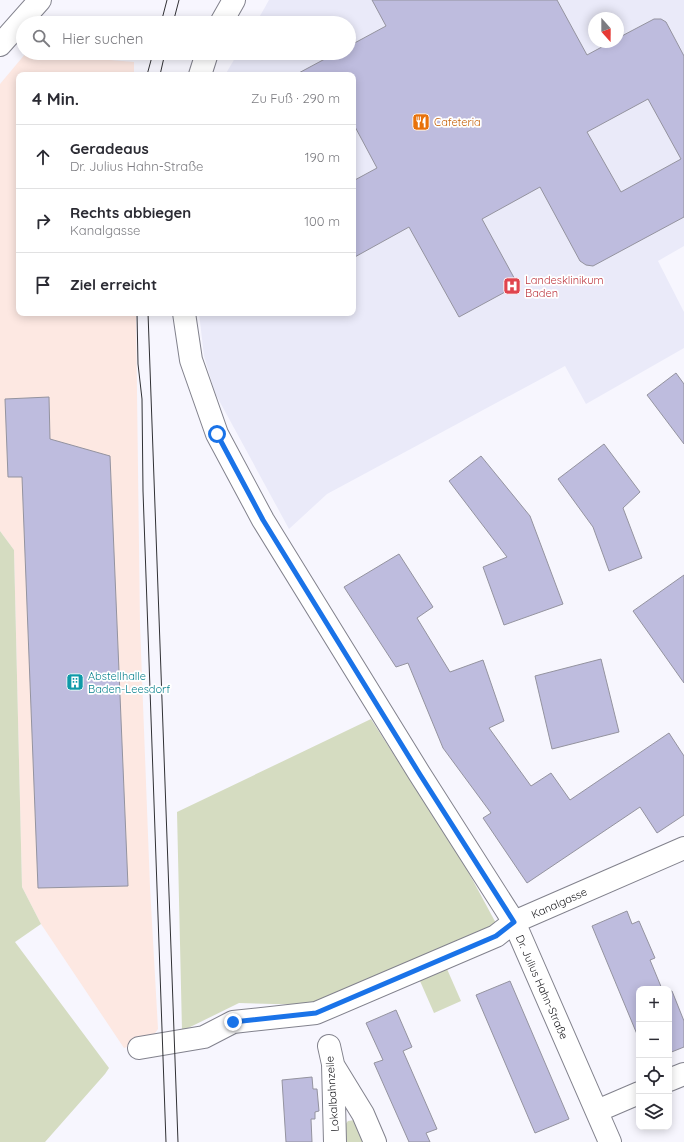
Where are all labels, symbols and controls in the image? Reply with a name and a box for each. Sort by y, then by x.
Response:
north arrow [588,12,624,48]
search box [16,16,356,60]
icon: search [30,27,52,49]
text: Hier suchen [62,29,143,48]
text: 4 Min. [32,88,79,109]
text: Zu Fuß · 290 m [251,90,340,106]
restaurant icon: Cafeteria [411,112,431,132]
place label: Cafeteria [434,115,481,129]
text: Geradeaus [70,139,149,158]
icon: ahead [32,146,54,168]
text: 190 m [305,149,340,165]
text: Dr. Julius Hahn-Straße [70,158,203,174]
text: Rechts abbiegen [70,203,191,222]
icon: right [32,210,54,232]
text: 100 m [304,213,340,229]
text: Kanalgasse [70,222,140,238]
place label: Landesklinikum Baden [525,273,603,300]
icon: arrive [32,274,54,296]
text: Ziel erreicht [70,275,157,294]
hospital icon: Landesklinikum Baden [502,276,522,296]
route start [208,425,226,443]
place label: Abstellhalle Baden-Leesdorf [88,669,170,696]
building icon: Abstellhalle Baden-Leesdorf [65,672,85,692]
street label: Kanalgasse [529,884,589,922]
street label: Dr. Julius Hahn-Straße [513,933,571,1041]
map controls [636,986,672,1130]
button: + [636,986,672,1022]
route end [224,1013,242,1031]
button: − [636,1022,672,1058]
street label: Lokalbahnzeile [322,1056,342,1132]
button: locate [636,1058,672,1094]
button: layers [636,1094,672,1130]

